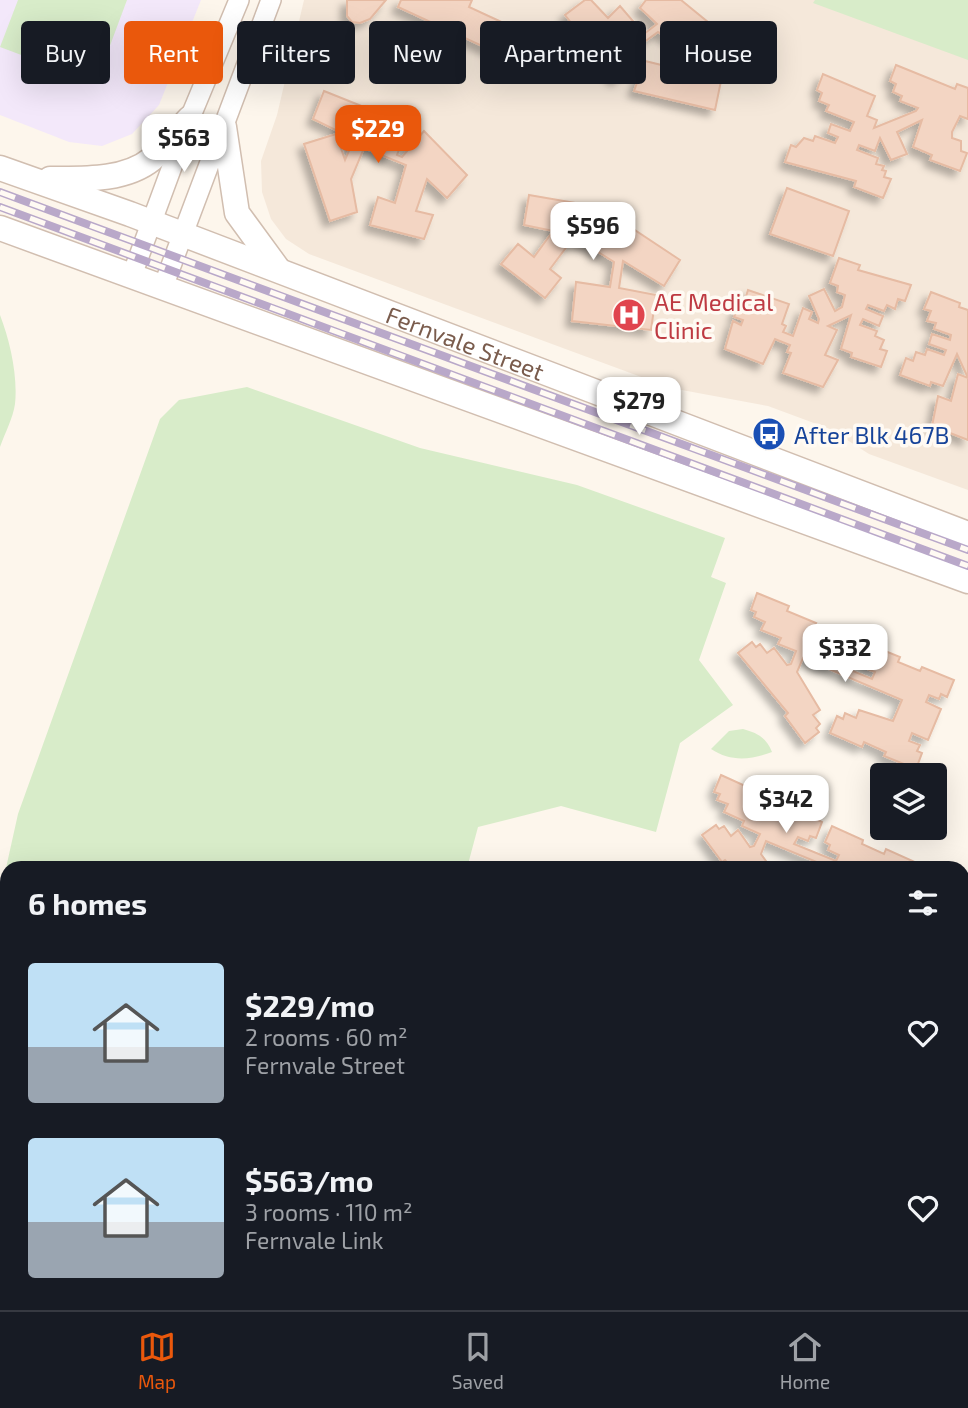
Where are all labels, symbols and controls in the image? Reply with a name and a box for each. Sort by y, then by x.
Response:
chip: Buy [21,21,110,84]
chip: Rent [124,21,223,84]
chip: Filters [237,21,355,84]
chip: New [369,21,466,84]
chip: Apartment [480,21,646,84]
chip: House [660,21,777,84]
pin: $229 [337,106,419,165]
pin: $563 [143,114,225,174]
text: $229 [351,114,405,142]
text: $563 [158,123,210,151]
pin: $596 [552,202,634,262]
text: $596 [566,211,620,239]
place label: AE Medical Clinic [654,287,773,344]
hospital icon: AE Medical Clinic [610,296,648,334]
street label: Fernvale Street [382,299,549,385]
pin: $279 [598,378,680,437]
text: $279 [613,386,665,414]
bus stop icon: After Blk 467B [750,415,788,453]
place label: After Blk 467B [794,420,949,449]
pin: $332 [804,624,886,684]
text: $332 [819,633,871,661]
map controls [870,763,947,840]
button: layers [870,763,947,840]
pin: $342 [745,776,827,835]
text: $342 [759,784,813,812]
icon: filters [904,884,942,922]
text: 6 homes [28,885,147,921]
text: $229/mo [245,987,375,1023]
icon: home [84,991,168,1075]
icon: heart [904,1014,942,1052]
text: 2 rooms · 60 m² [245,1023,407,1051]
text: Fernvale Street [245,1051,405,1079]
text: $563/mo [245,1162,373,1198]
icon: home [84,1166,168,1250]
icon: heart [904,1189,942,1227]
text: 3 rooms · 110 m² [245,1198,412,1226]
text: Fernvale Link [245,1226,384,1254]
tab: Map [138,1328,176,1393]
tab: Saved [452,1328,504,1393]
tab: Home [780,1328,830,1393]

